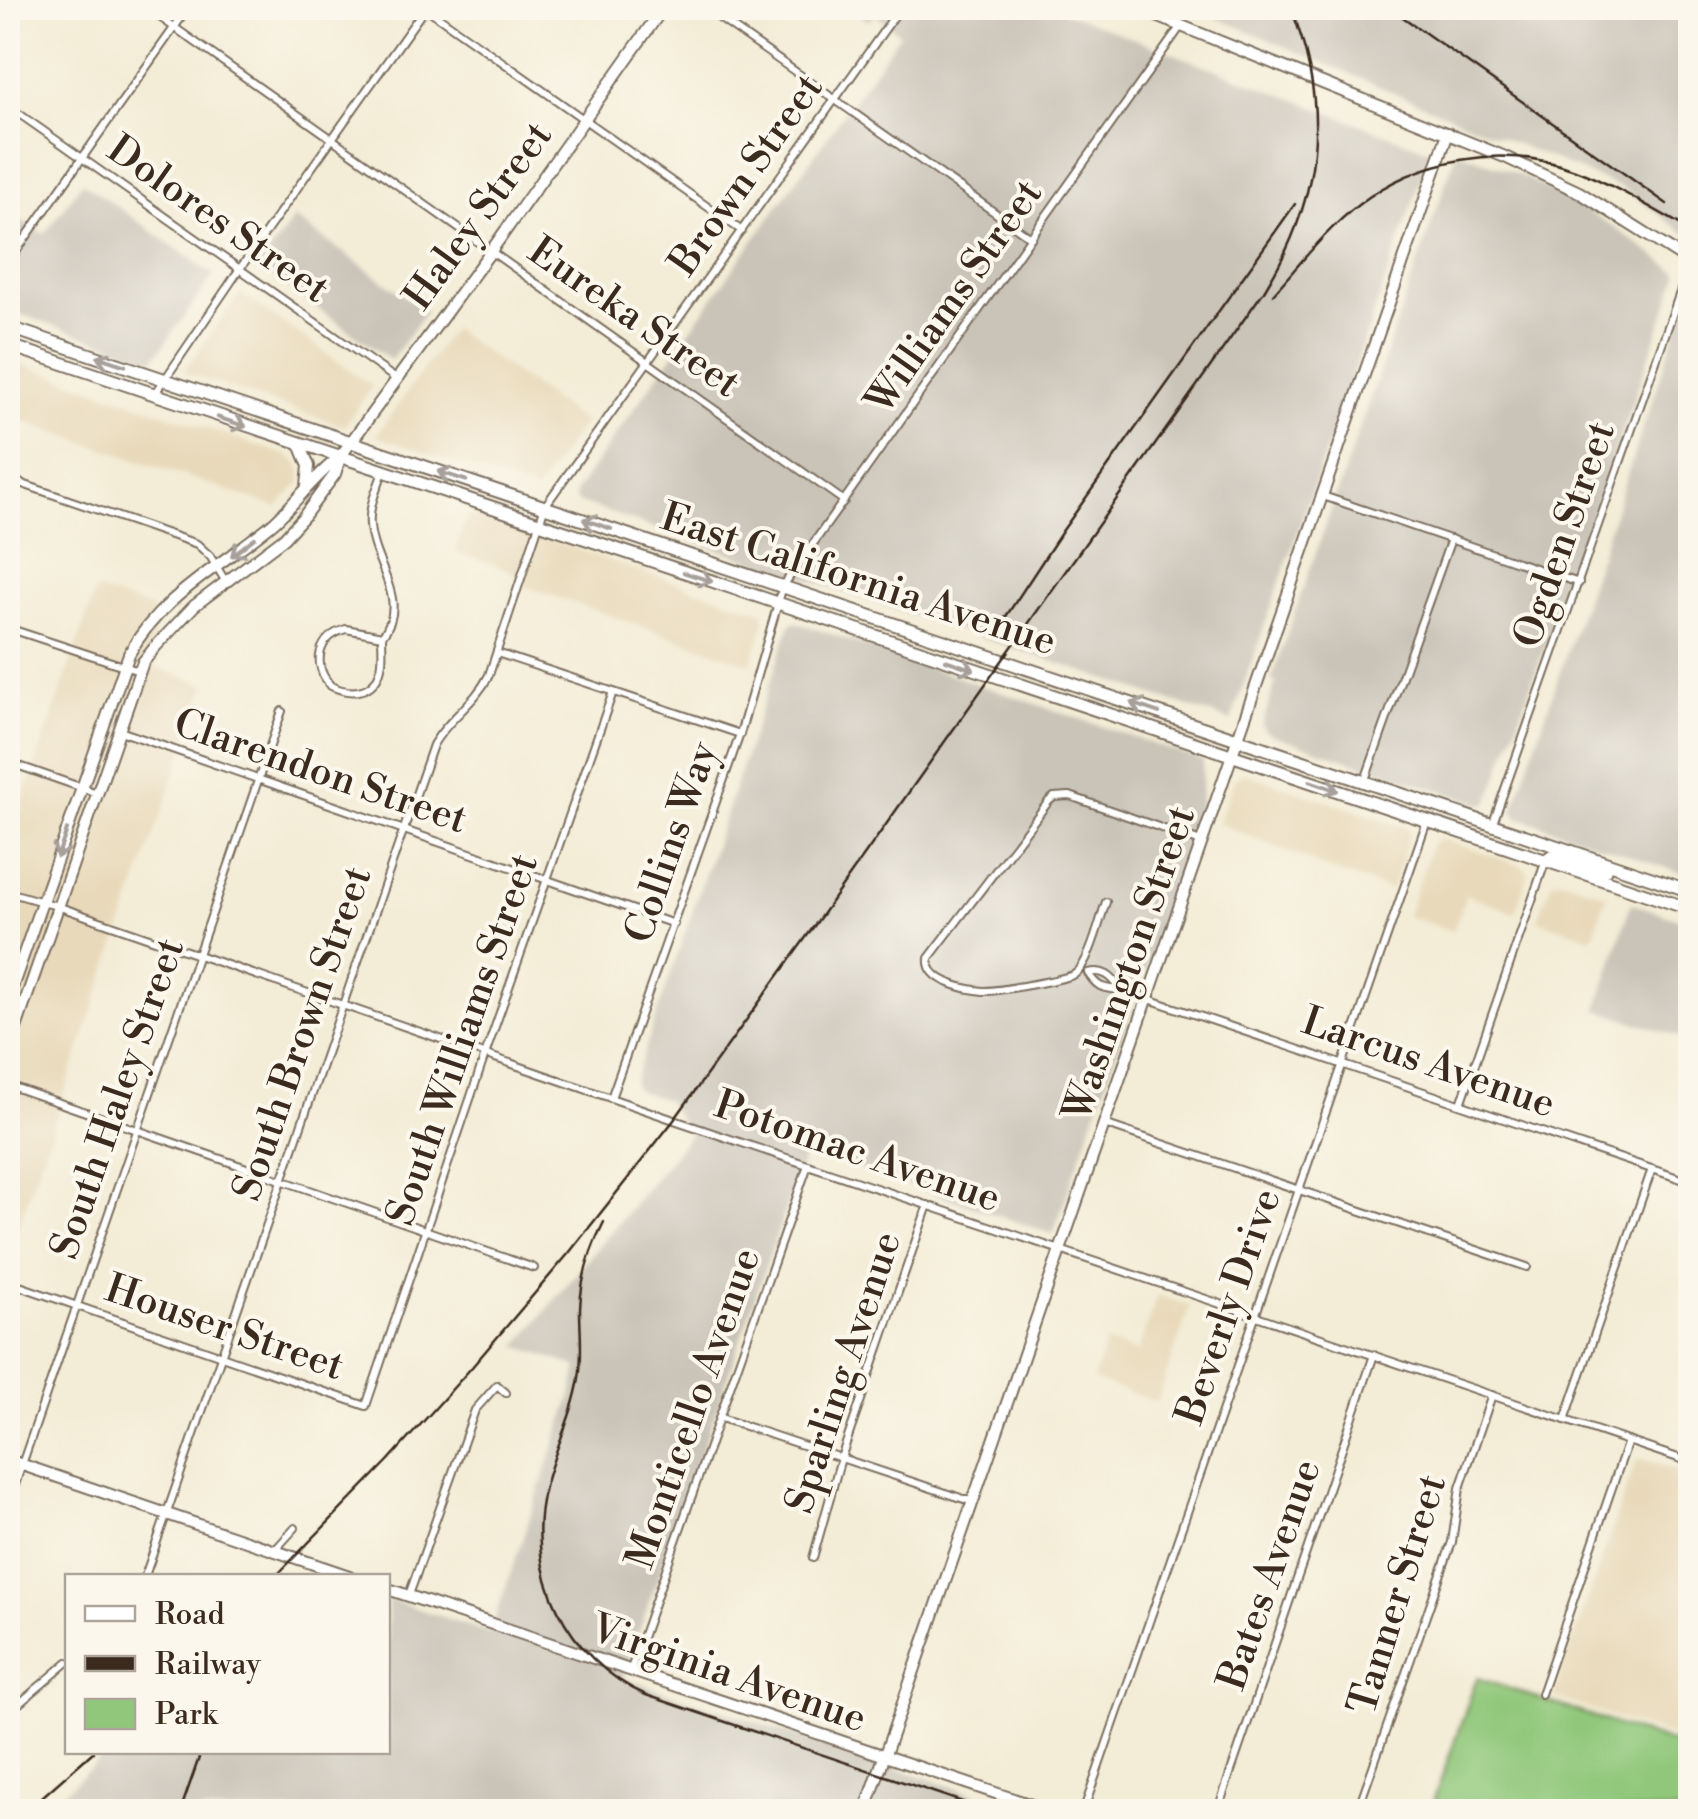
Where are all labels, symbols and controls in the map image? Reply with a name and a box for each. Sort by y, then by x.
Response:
street label: Brown Street [658,65,834,287]
street label: Haley Street [394,112,564,321]
street label: Dolores Street [97,125,338,315]
street label: Williams Street [854,170,1054,426]
street label: Eureka Street [518,226,749,409]
one-way arrow [95,351,127,369]
one-way arrow [216,414,248,432]
street label: Ogden Street [1503,415,1628,655]
one-way arrow [437,466,468,484]
street label: East California Avenue [655,492,1062,667]
one-way arrow [582,514,613,532]
one-way arrow [230,536,256,558]
one-way arrow [682,569,714,587]
one-way arrow [944,657,975,675]
one-way arrow [1129,697,1161,715]
street label: Clarendon Street [167,698,473,845]
street label: Collins Way [614,735,731,950]
one-way arrow [1308,779,1340,797]
street label: Washington Street [1052,800,1208,1130]
one-way arrow [51,828,69,860]
street label: South Williams Street [376,847,550,1232]
street label: South Brown Street [222,860,383,1207]
street label: South Haley Street [40,932,197,1266]
street label: Larcus Avenue [1295,996,1561,1130]
street label: Potomac Avenue [708,1080,1007,1224]
street label: Beverly Drive [1165,1182,1293,1432]
street label: Sparling Avenue [775,1226,914,1520]
street label: Monticello Avenue [616,1242,772,1575]
street label: Houser Street [98,1264,350,1392]
street label: Bates Avenue [1207,1453,1333,1697]
street label: Tanner Street [1338,1469,1458,1721]
legend [65,1574,390,1754]
text: Road [155,1596,225,1634]
street label: Virginia Avenue [583,1603,873,1745]
text: Railway [155,1646,261,1684]
text: Park [155,1696,219,1734]

